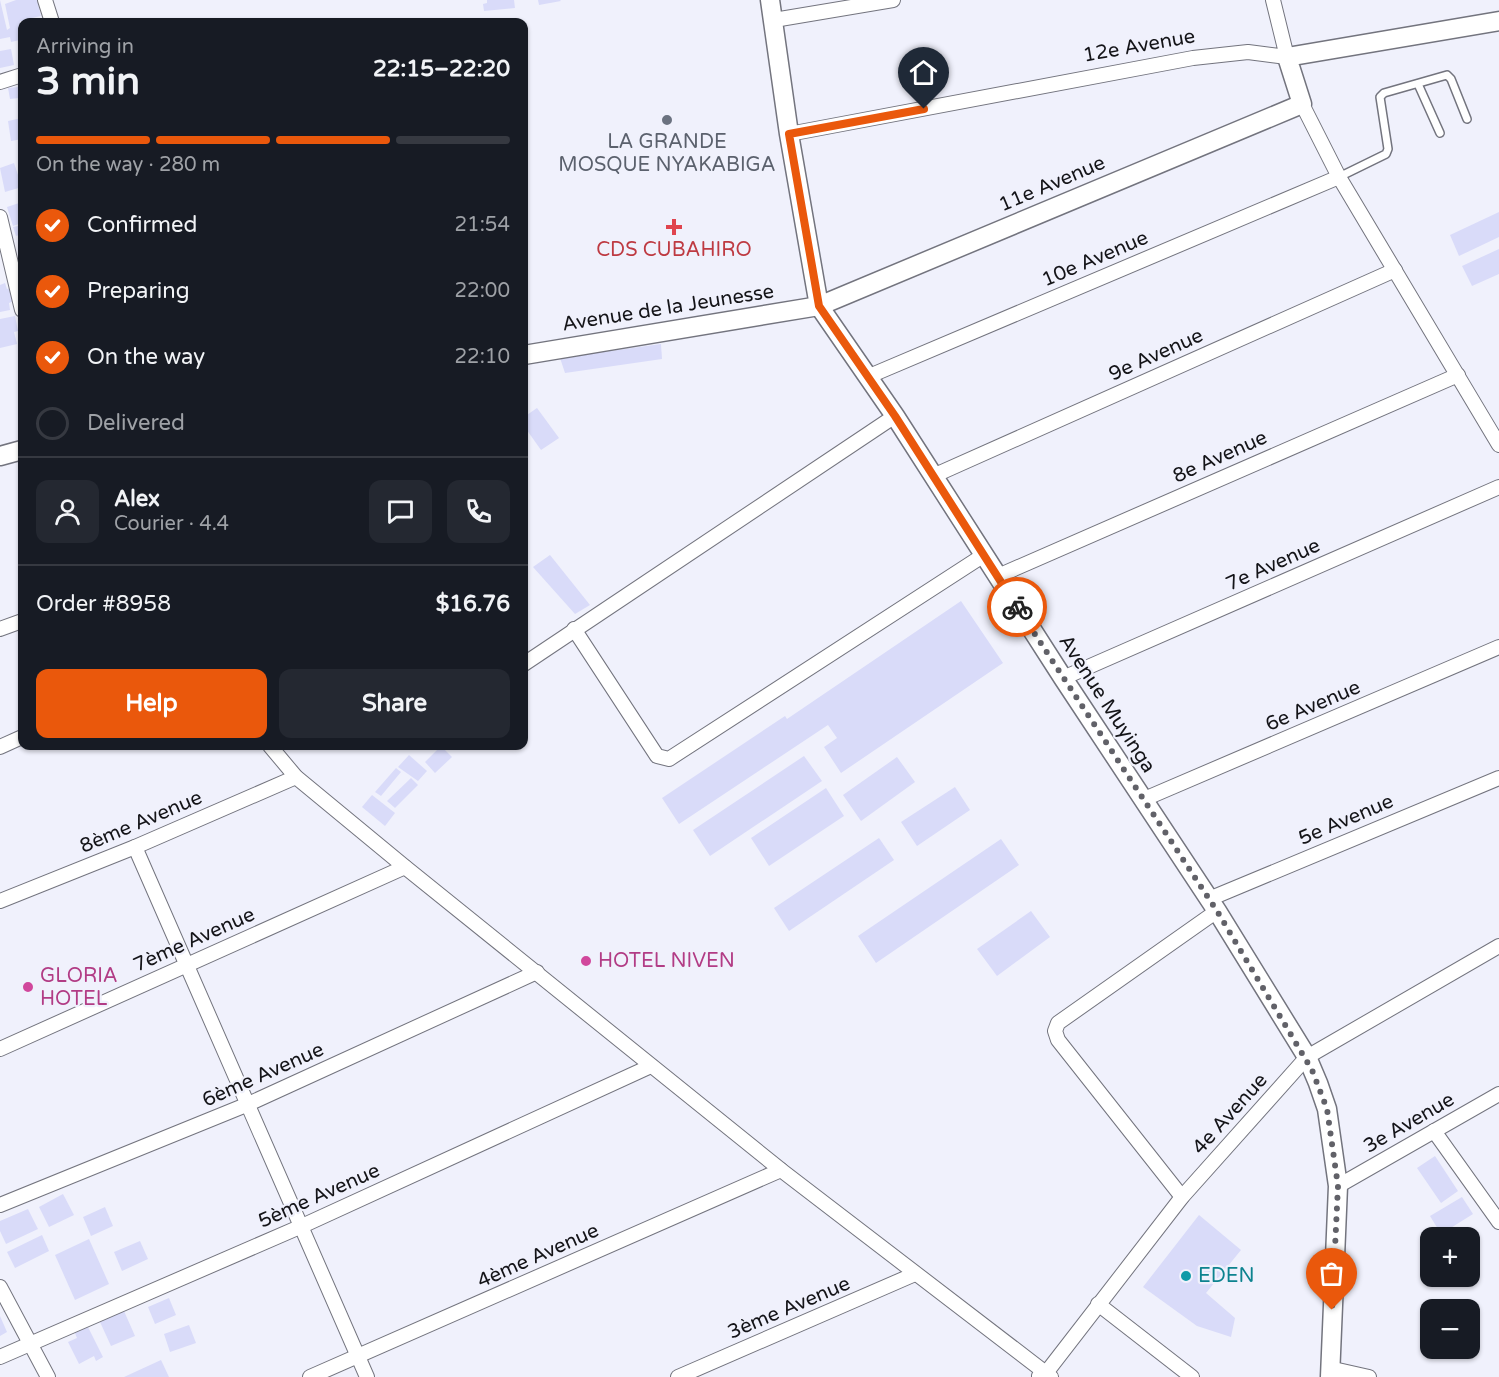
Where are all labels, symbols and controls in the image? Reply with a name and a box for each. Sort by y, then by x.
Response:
street label: 12e Avenue [1081,24,1197,68]
text: Arriving in [36,35,134,59]
pin [898,47,949,109]
text: 22:15–22:20 [373,56,510,82]
icon: home [907,56,940,89]
text: 3 min [36,58,140,105]
marker: LA GRANDE MOSQUE NYAKABIGA [660,113,674,127]
place label: LA GRANDE MOSQUE NYAKABIGA [558,130,776,177]
street label: 11e Avenue [995,151,1109,217]
text: On the way · 280 m [36,153,220,177]
icon: check [36,209,69,242]
text: Confirmed [87,212,197,238]
text: 21:54 [455,213,510,237]
marker: CDS CUBAHIRO [665,218,683,236]
street label: 10e Avenue [1038,226,1152,292]
place label: CDS CUBAHIRO [596,238,752,262]
icon: check [36,275,69,308]
text: Preparing [87,278,190,304]
text: 22:00 [455,279,510,303]
street label: Avenue de la Jeunesse [560,279,776,337]
street label: 9e Avenue [1105,324,1207,386]
icon: check [36,341,69,374]
text: On the way [87,344,205,370]
text: 22:10 [455,345,510,369]
text: Delivered [87,410,185,436]
street label: 8e Avenue [1169,426,1271,488]
button: person [36,480,99,543]
button: chat [369,480,432,543]
button: phone [447,480,510,543]
text: Alex [114,486,160,512]
text: Courier · 4.4 [114,512,229,536]
street label: 7e Avenue [1222,534,1324,596]
courier [987,577,1047,637]
text: Order #8958 [36,591,171,617]
text: $16.76 [436,591,510,617]
icon: bike [1001,591,1034,624]
street label: Avenue Muyinga [1053,630,1161,778]
button: Help [36,669,267,738]
button: Share [279,669,510,738]
street label: 6e Avenue [1262,675,1364,737]
street label: 8ème Avenue [76,785,206,859]
street label: 5e Avenue [1295,789,1397,851]
street label: 7ème Avenue [130,903,258,977]
place label: HOTEL NIVEN [598,949,735,973]
marker: HOTEL NIVEN [579,954,593,968]
place label: GLORIA HOTEL [40,964,118,1011]
marker: GLORIA HOTEL [21,980,35,994]
street label: 6ème Avenue [199,1038,327,1112]
street label: 4e Avenue [1187,1069,1273,1159]
street label: 3e Avenue [1359,1087,1459,1159]
street label: 5ème Avenue [255,1159,383,1233]
street label: 4ème Avenue [474,1219,602,1293]
map controls [1420,1227,1480,1359]
button: + [1420,1227,1480,1287]
pin [1306,1248,1357,1310]
icon: bag [1315,1257,1348,1290]
place label: EDEN [1198,1264,1255,1288]
marker: EDEN [1179,1269,1193,1283]
street label: 3ème Avenue [724,1271,854,1345]
button: − [1420,1299,1480,1359]

